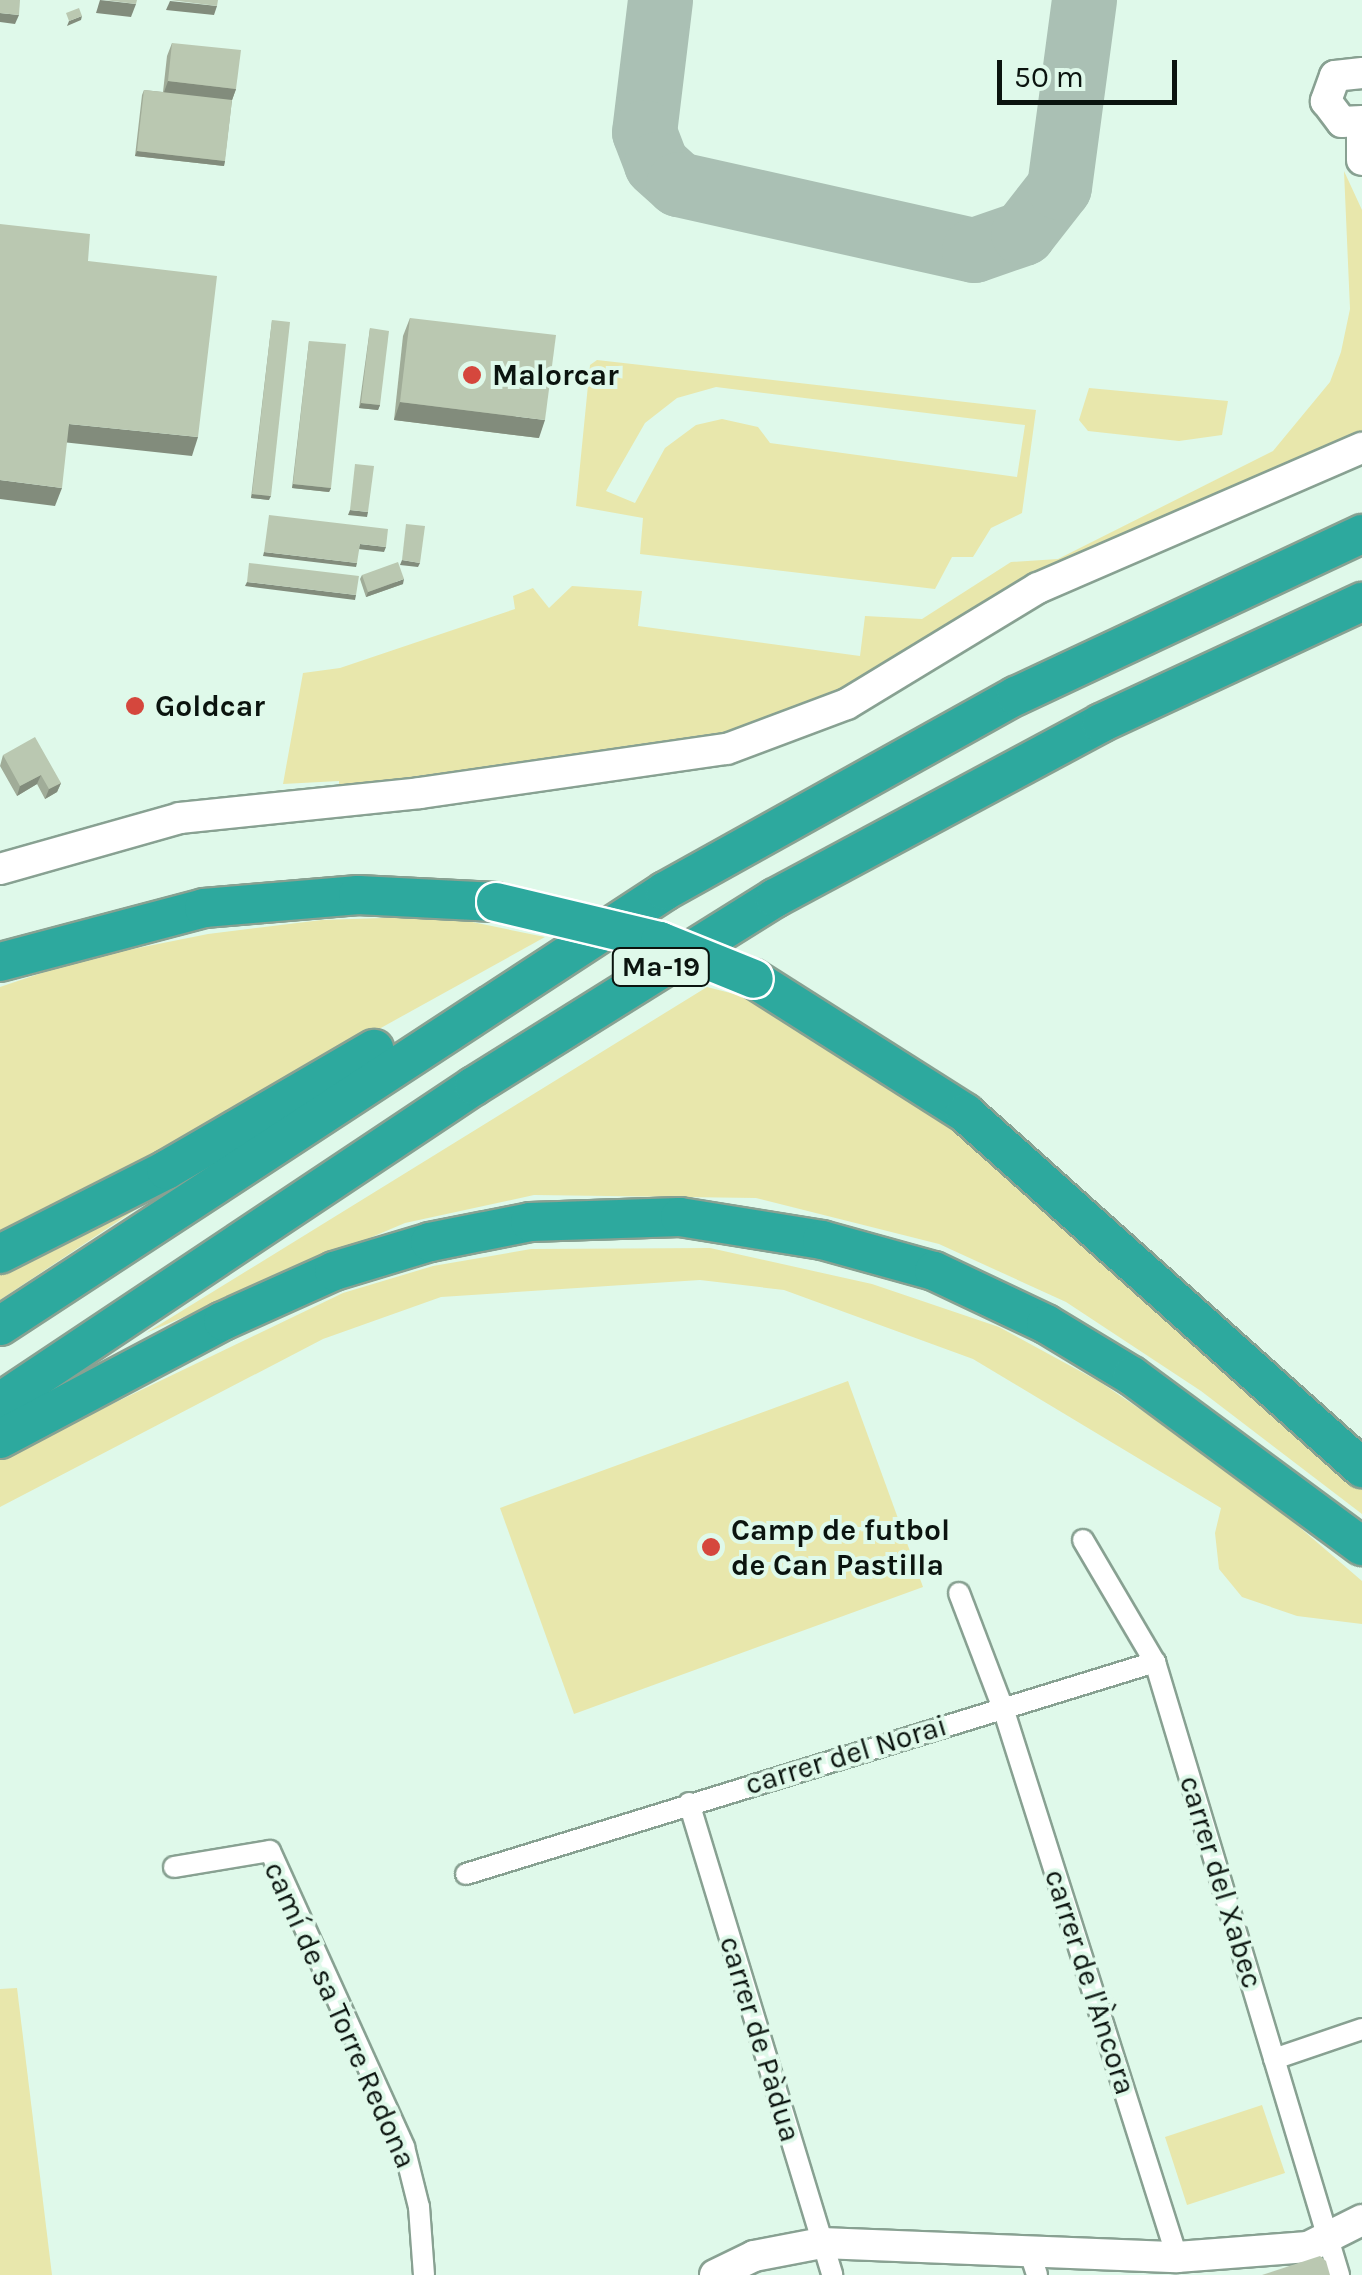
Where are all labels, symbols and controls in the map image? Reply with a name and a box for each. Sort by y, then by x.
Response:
scale bar [1002,40,1182,102]
text: 50 m [1014,59,1084,95]
place label: Malorcar [492,357,619,393]
marker: Malorcar [461,364,483,386]
place label: Goldcar [155,688,265,724]
marker: Goldcar [124,695,146,717]
road number: Ma-19 [611,944,711,990]
place label: Camp de futbol de Can Pastilla [731,1512,950,1582]
marker: Camp de futbol de Can Pastilla [700,1536,722,1558]
street label: carrer del Norai [741,1707,951,1803]
street label: carrer del Xabec [1172,1771,1270,1993]
street label: camí de sa Torre Redona [256,1856,424,2174]
street label: carrer de l'Àncora [1037,1865,1143,2099]
street label: carrer de Pàdua [712,1932,808,2146]

